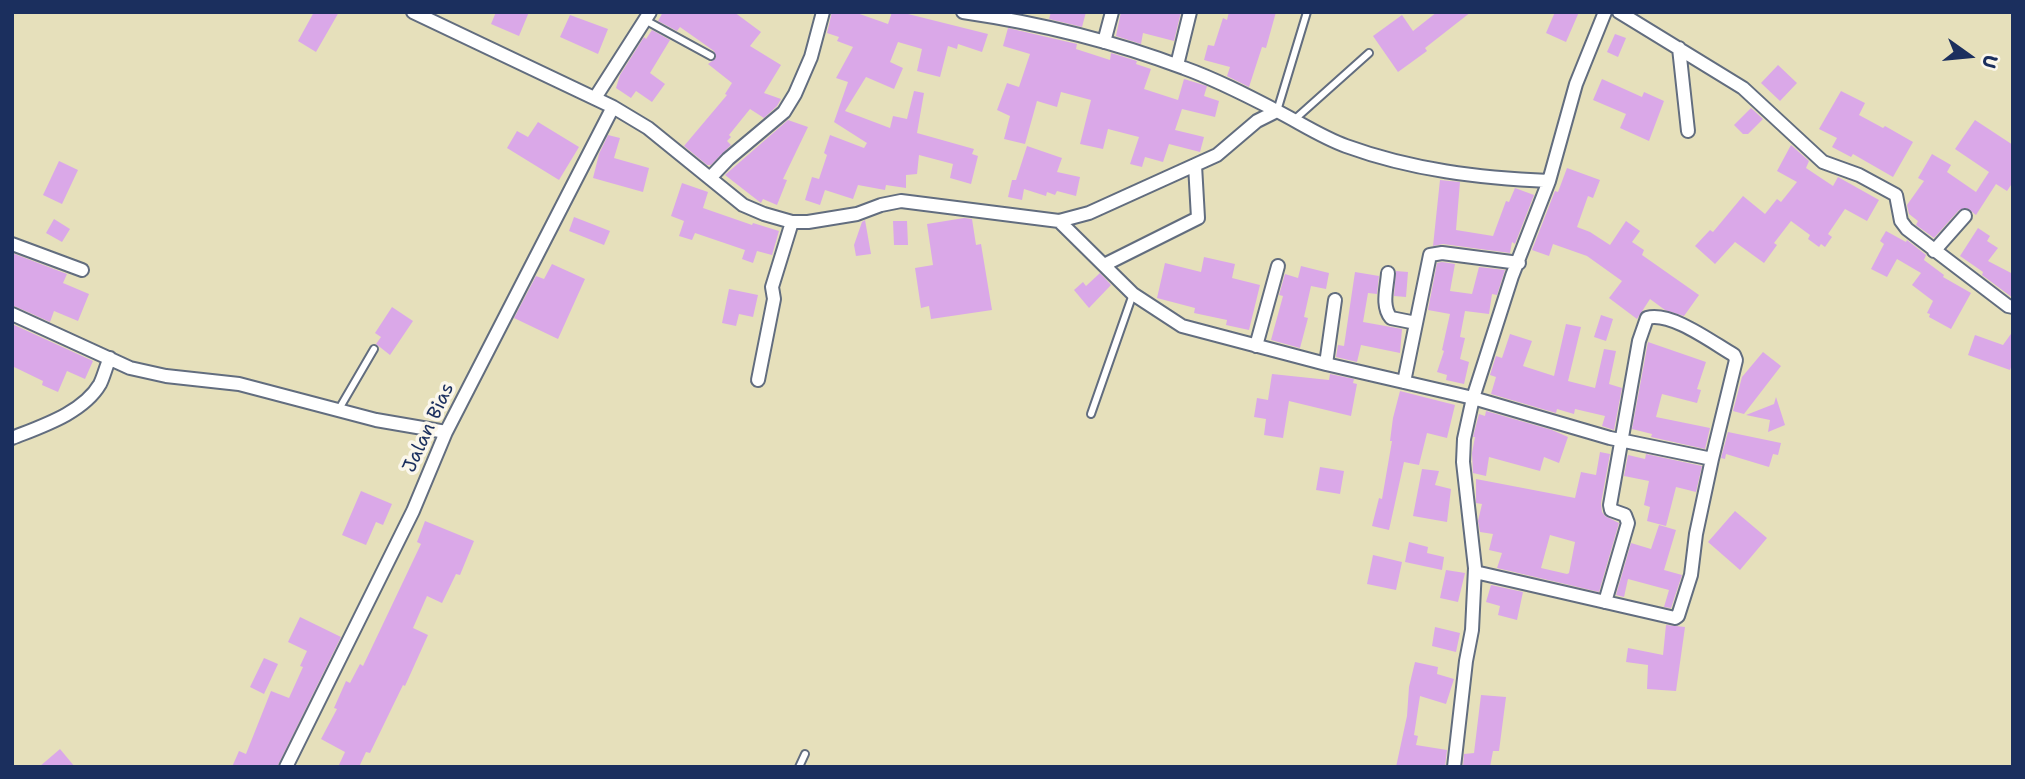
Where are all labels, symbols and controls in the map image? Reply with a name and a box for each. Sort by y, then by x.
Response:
north arrow [1934,21,2004,91]
text: U [1976,52,2004,71]
street label: Jalan Bias [398,380,460,476]

